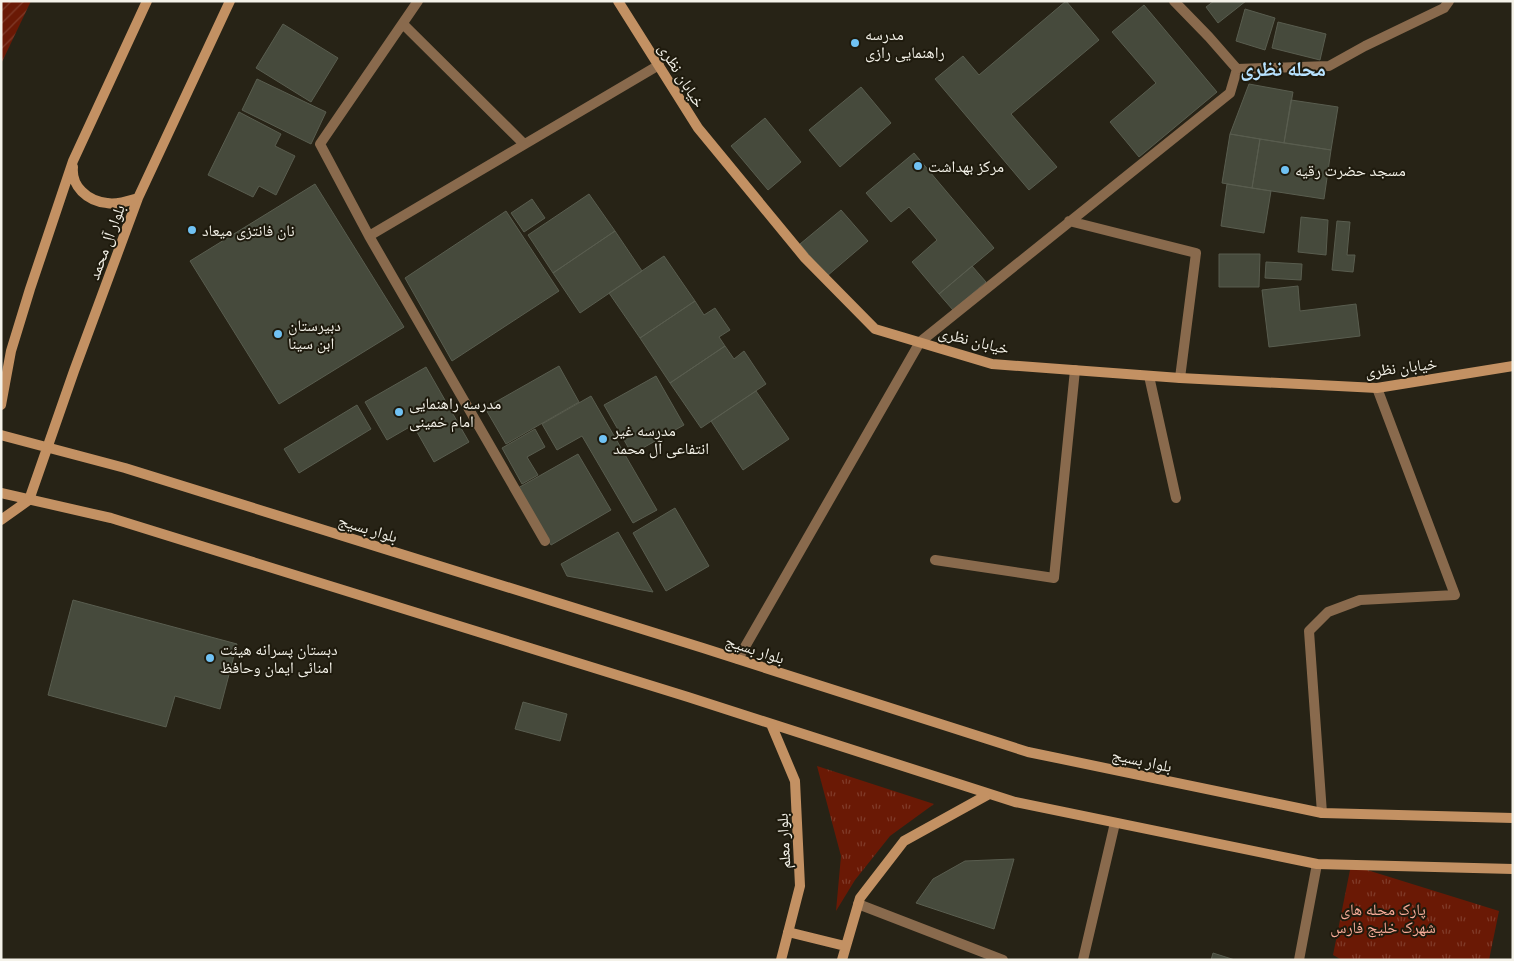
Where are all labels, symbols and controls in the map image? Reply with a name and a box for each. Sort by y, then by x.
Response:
place label: مدرسه راهنمایی رازی [865,23,945,63]
marker: مدرسه راهنمایی رازی [849,37,861,49]
street label: خیابان نظری [654,39,710,111]
district label: محله نظری [1240,54,1326,83]
place label: مرکز بهداشت [928,155,1004,177]
place label: مسجد حضرت رقیه [1295,159,1406,181]
marker: مرکز بهداشت [912,160,924,172]
marker: مسجد حضرت رقیه [1279,164,1291,176]
street label: بلوار آل محمد [82,201,130,283]
place label: نان فانتزی میعاد [202,219,295,241]
marker: نان فانتزی میعاد [186,224,198,236]
place label: دبیرستان ابن سینا [288,314,341,354]
street label: خیابان نظری [936,321,1012,359]
marker: دبیرستان ابن سینا [272,328,284,340]
street label: خیابان نظری [1364,352,1438,382]
place label: مدرسه راهنمایی امام خمینی [409,392,501,432]
marker: مدرسه راهنمایی امام خمینی [393,406,405,418]
place label: مدرسه غیر انتفاعی آل محمد [612,419,709,459]
marker: مدرسه غیر انتفاعی آل محمد [597,433,609,445]
street label: بلوار بسیج [336,509,400,547]
street label: بلوار بسیج [723,629,787,669]
place label: دبستان پسرانه هیئت امنائی ایمان وحافظ [220,638,338,678]
marker: دبستان پسرانه هیئت امنائی ایمان وحافظ [204,652,216,664]
street label: بلوار بسیج [1110,743,1174,777]
street label: بلوار معلم [771,813,795,869]
park label: پارک محله های شهرک خلیج فارس [1330,898,1436,938]

